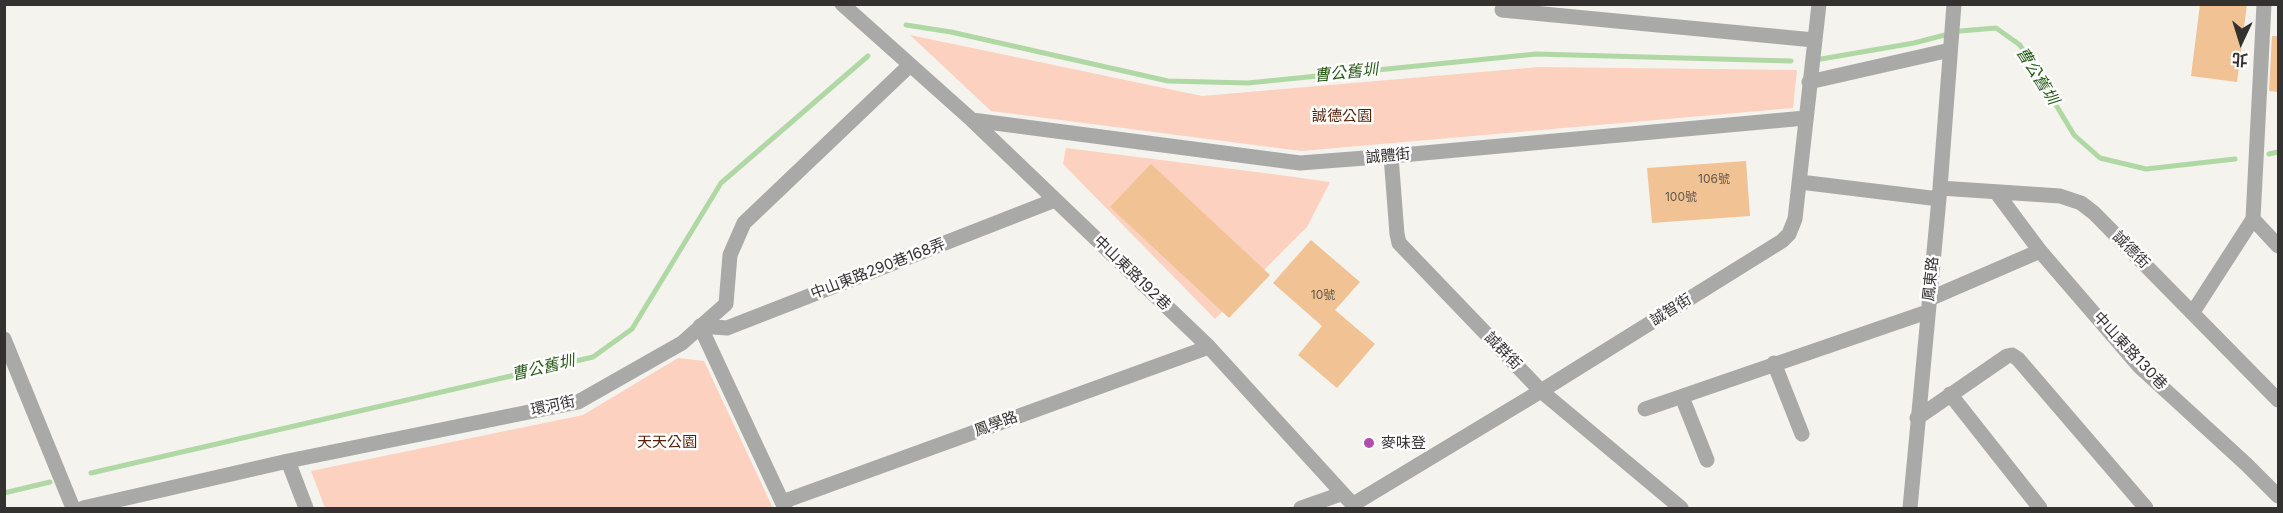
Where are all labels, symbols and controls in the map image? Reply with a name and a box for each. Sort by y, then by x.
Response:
north arrow [2211,12,2271,72]
water label: 曹公舊圳 [2012,44,2062,108]
text: 北 [2231,49,2248,70]
water label: 曹公舊圳 [1313,60,1379,86]
park label: 誠德公園 [1312,107,1372,125]
street label: 誠體街 [1365,145,1411,167]
house number: 106號 [1698,172,1730,186]
house number: 100號 [1665,190,1697,204]
street label: 誠德街 [2109,228,2153,272]
street label: 中山東路192巷 [1090,232,1174,314]
street label: 中山東路290巷168弄 [808,235,948,303]
street label: 鳳東路 [1920,256,1942,302]
house number: 10號 [1311,288,1335,302]
street label: 誠智街 [1647,290,1695,330]
street label: 中山東路130巷 [2089,308,2171,394]
street label: 誠群街 [1481,329,1525,373]
water label: 曹公舊圳 [510,351,576,385]
street label: 環河街 [529,393,577,419]
street label: 鳳學路 [972,408,1020,440]
park label: 天天公園 [637,433,697,451]
place label: 麥味登 [1381,434,1426,452]
marker: 麥味登 [1362,436,1376,450]

